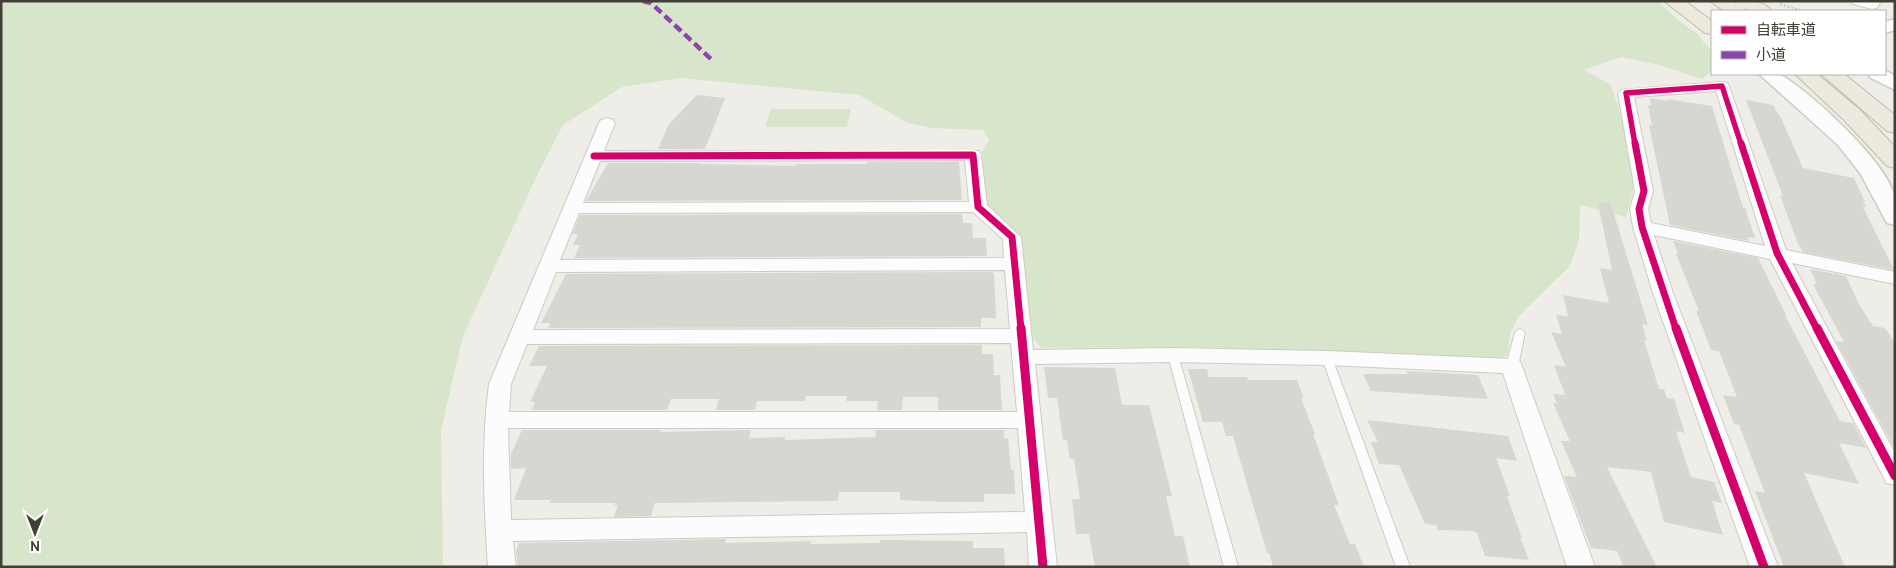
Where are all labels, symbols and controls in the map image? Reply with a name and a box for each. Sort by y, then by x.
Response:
legend [1711,10,1886,75]
text: 自転車道 [1756,21,1816,39]
text: 小道 [1756,46,1786,64]
north arrow [10,508,60,558]
text: N [30,537,40,555]

